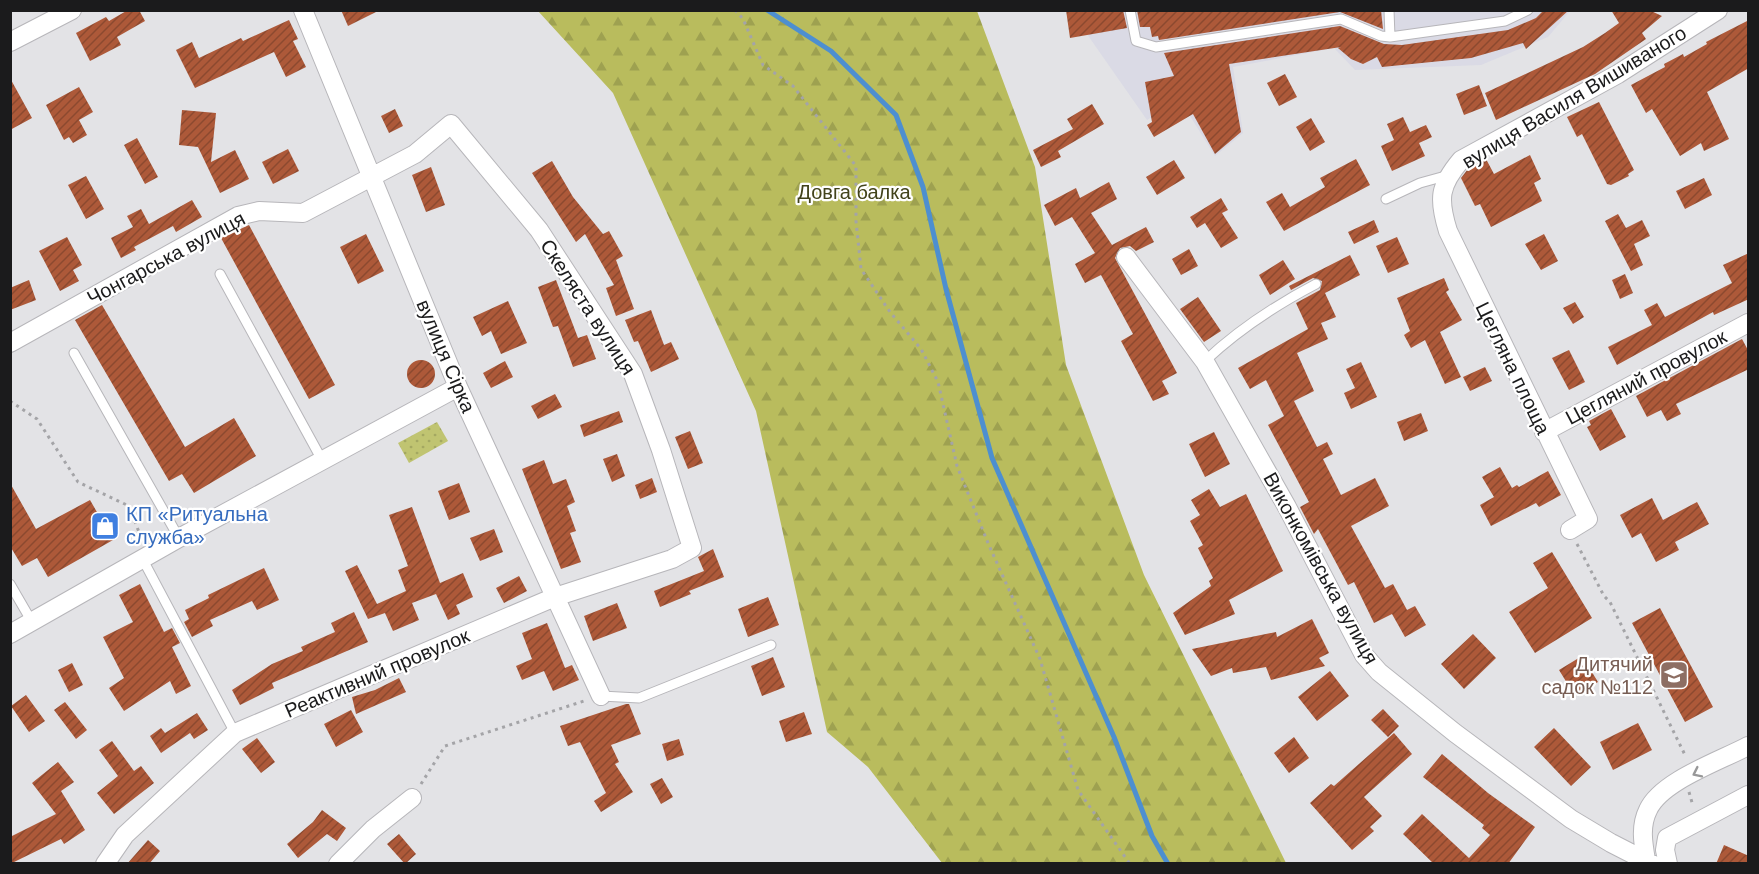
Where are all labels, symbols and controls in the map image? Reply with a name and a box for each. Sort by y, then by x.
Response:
street label: вулиця Василя Вишиваного [1458,21,1690,173]
park label: Довга балка [797,181,911,203]
street label: Чонгарська вулиця [83,207,249,309]
street label: Скеляста вулиця [536,235,640,379]
street label: вулиця Сірка [412,296,480,417]
street label: Цегляна площа [1471,298,1555,439]
street label: Цегляний провулок [1562,325,1730,429]
street label: Виконкомівська вулиця [1259,468,1383,668]
place label: КП «Ритуальна служба» [126,503,269,548]
shop icon: КП «Ритуальна служба» [89,510,121,542]
street label: Реактивний провулок [281,624,473,722]
place label: Дитячий садок №112 [1541,653,1653,698]
school or university icon: Дитячий садок №112 [1658,659,1690,691]
one-way arrow [1692,765,1703,777]

